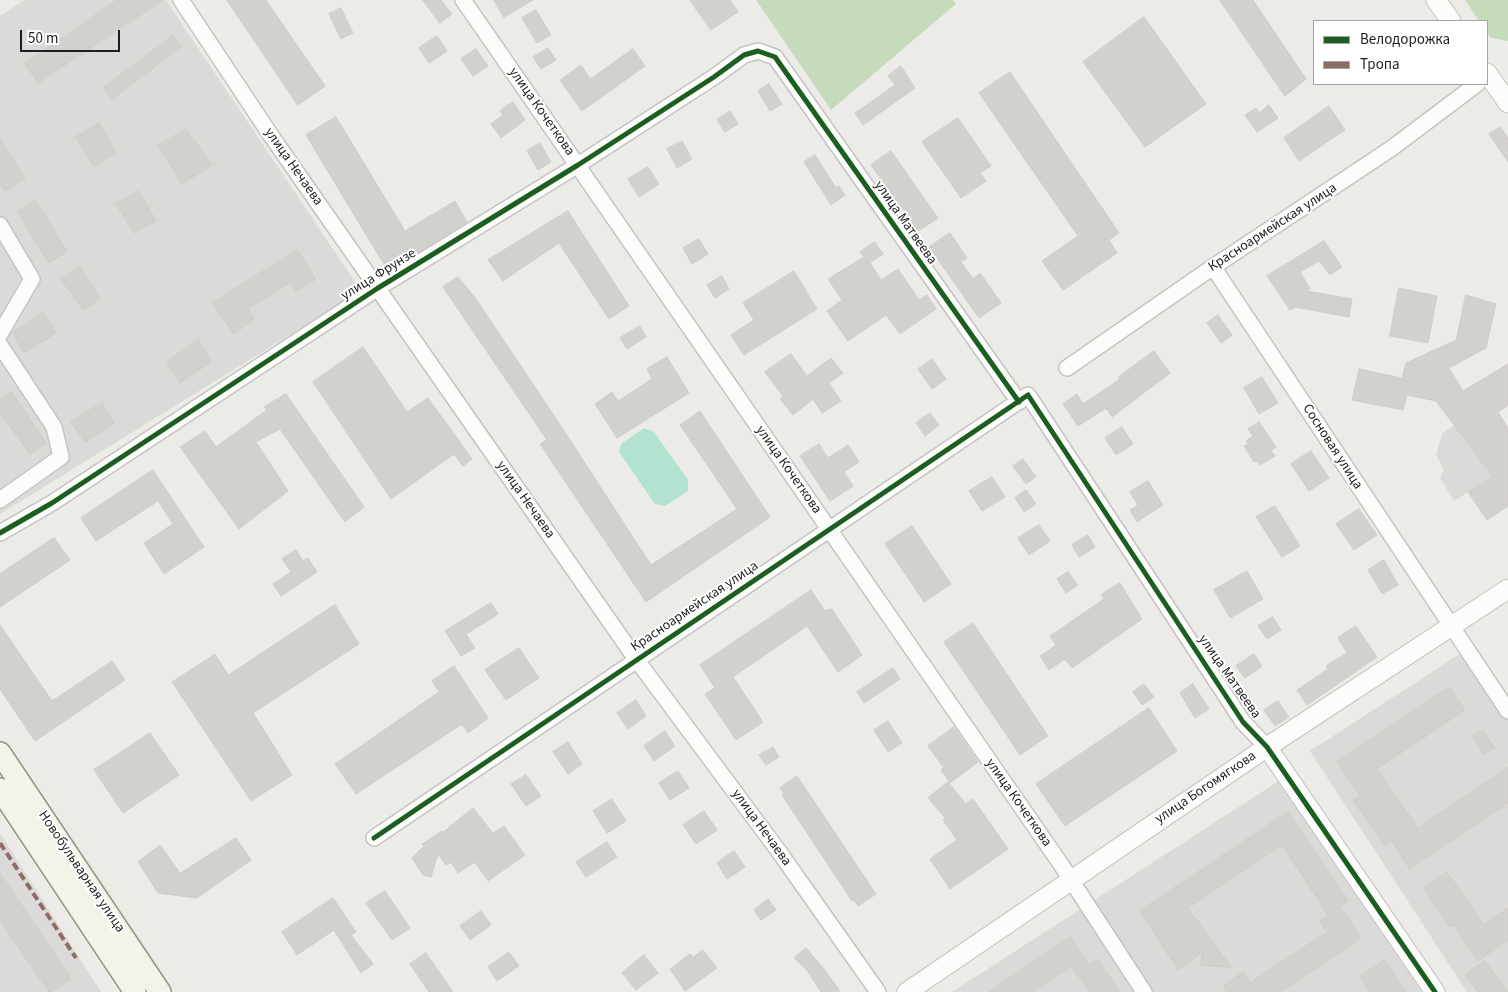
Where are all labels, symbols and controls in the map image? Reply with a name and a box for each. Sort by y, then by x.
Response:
scale bar [22,20,122,52]
legend [1313,20,1488,85]
text: 50 m [28,28,58,49]
text: Велодорожка [1360,29,1450,50]
text: Тропа [1360,54,1400,75]
street label: улица Кочеткова [504,65,578,159]
street label: улица Нечаева [260,125,326,209]
street label: улица Матвеева [870,178,940,268]
street label: Красноармейская улица [1206,180,1340,276]
street label: улица Фрунзе [338,245,420,305]
street label: Сосновая улица [1298,401,1366,493]
street label: улица Кочеткова [751,423,825,517]
street label: улица Нечаева [492,458,558,542]
street label: Красноармейская улица [628,558,762,656]
street label: улица Матвеева [1194,632,1264,722]
street label: улица Богомягкова [1152,748,1260,828]
street label: улица Кочеткова [981,756,1055,850]
street label: улица Нечаева [727,786,795,870]
street label: Новобульварная улица [34,808,128,936]

